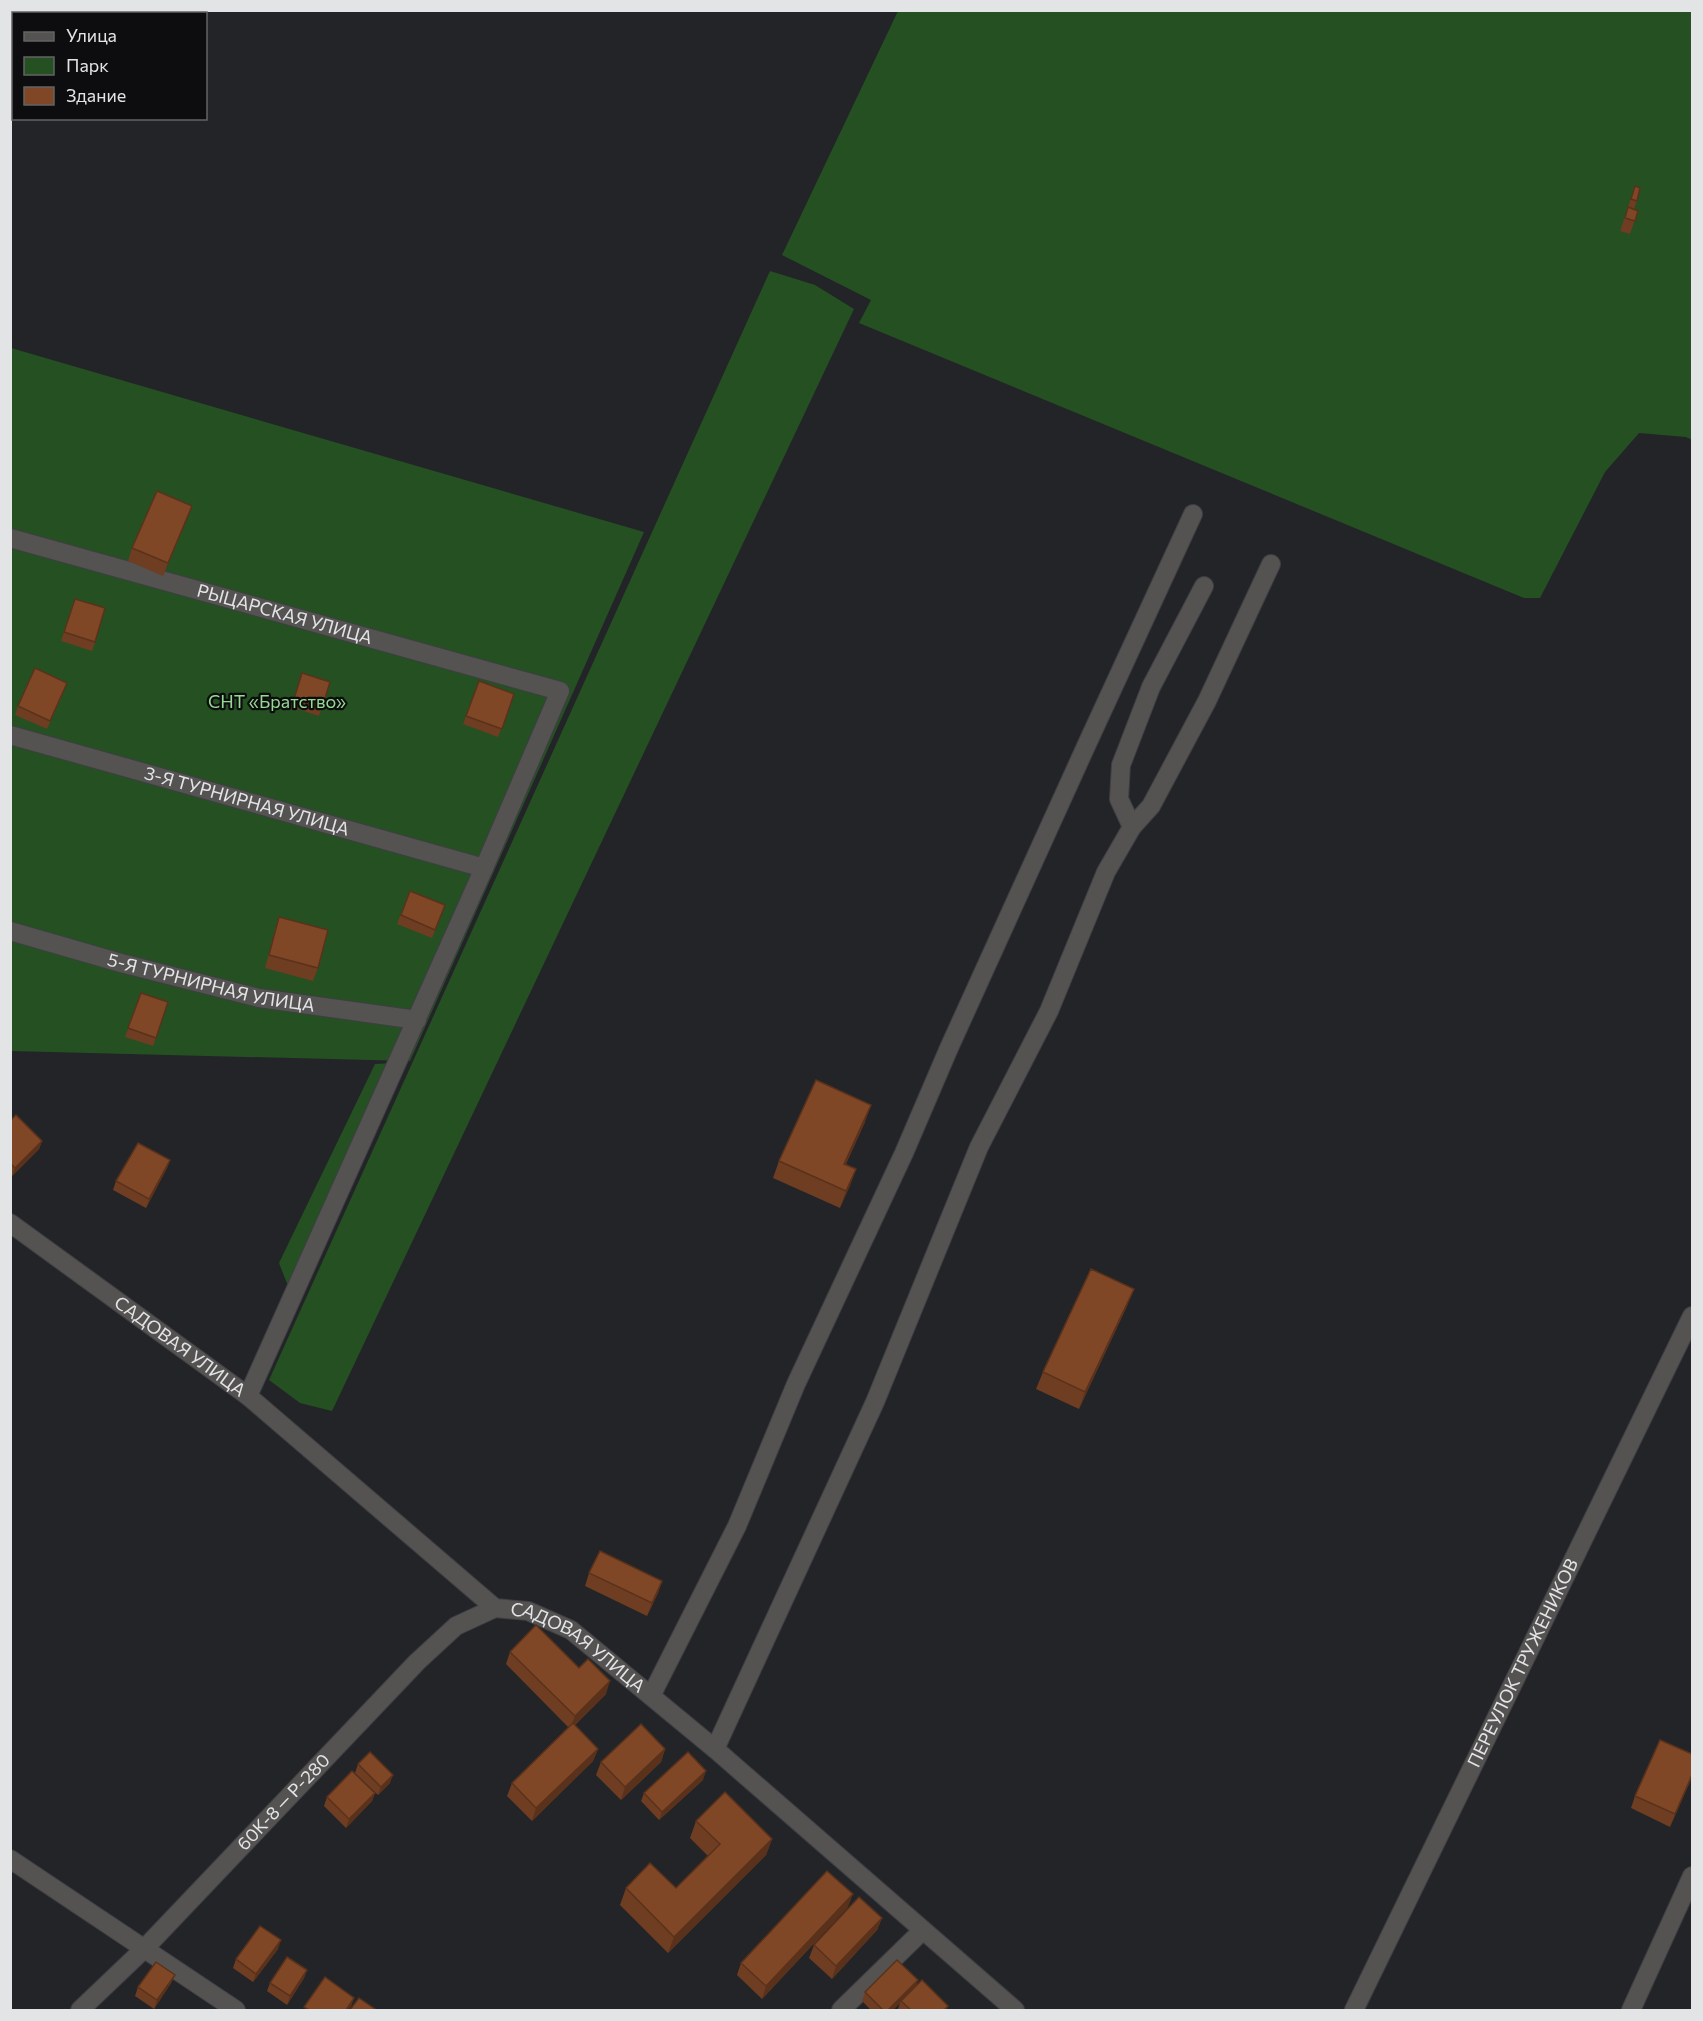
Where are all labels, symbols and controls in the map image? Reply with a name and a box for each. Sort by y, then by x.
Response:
legend [12,12,207,120]
text: Улица [66,24,117,46]
text: Парк [66,54,109,76]
text: Здание [66,84,126,106]
street label: РЫЦАРСКАЯ УЛИЦА [195,579,375,648]
park label: СНТ «Братство» [208,690,346,712]
street label: 3-Я ТУРНИРНАЯ УЛИЦА [142,761,352,840]
street label: 5-Я ТУРНИРНАЯ УЛИЦА [105,948,316,1016]
street label: САДОВАЯ УЛИЦА [111,1291,250,1401]
street label: ПЕРЕУЛОК ТРУЖЕНИКОВ [1462,1555,1582,1770]
street label: САДОВАЯ УЛИЦА [510,1597,650,1697]
street label: 60К-8 — Р-280 [232,1749,334,1854]

